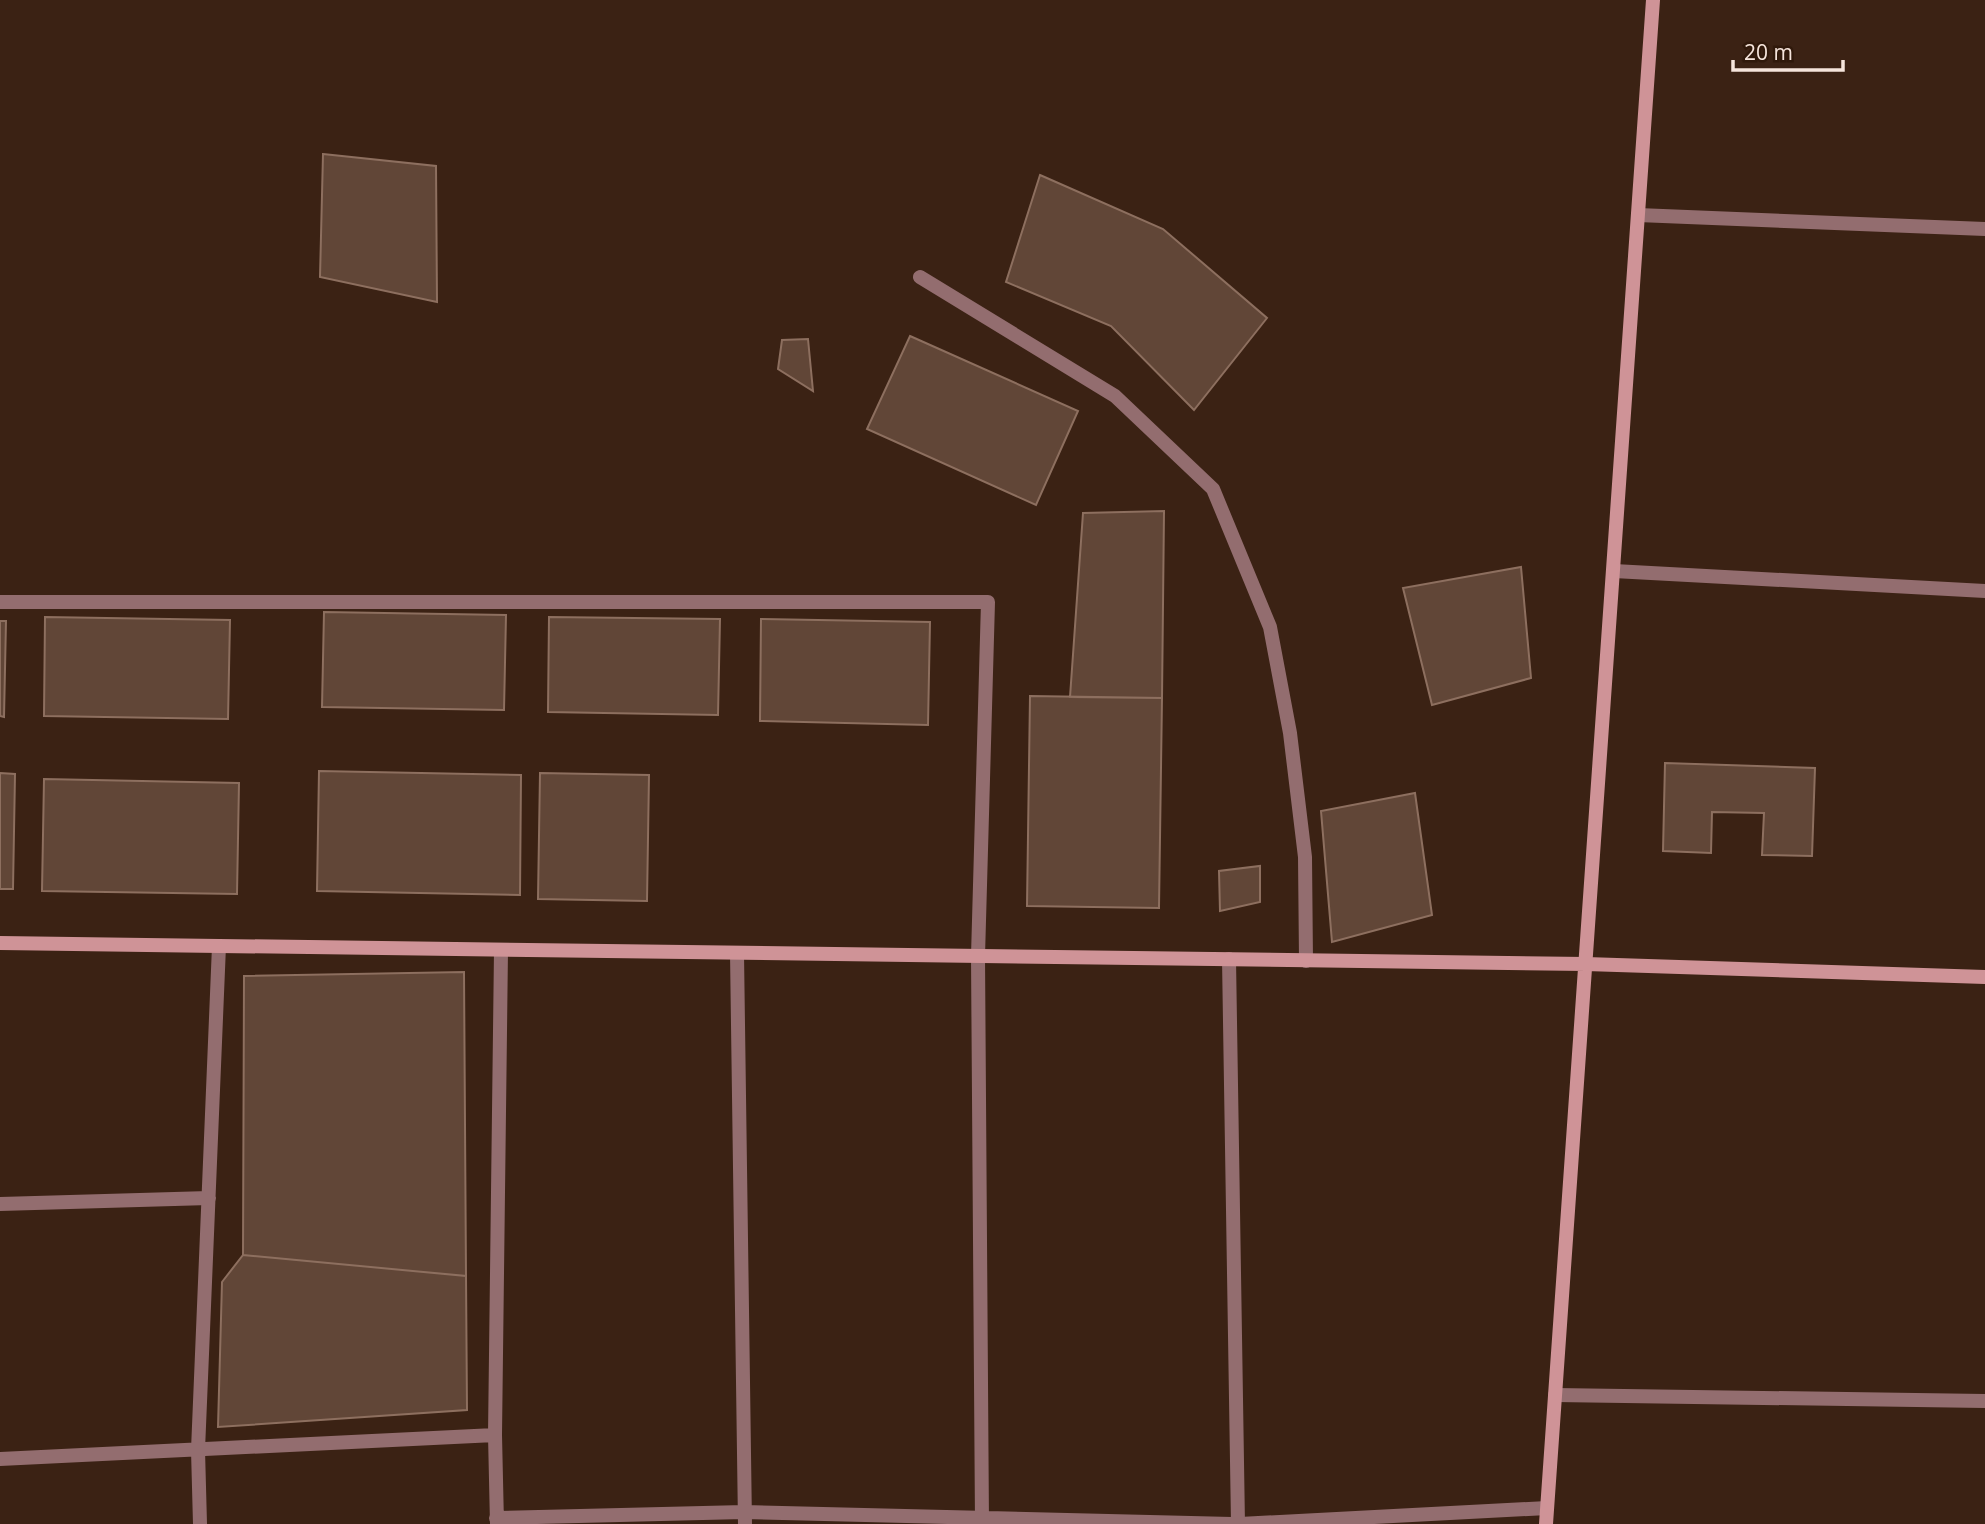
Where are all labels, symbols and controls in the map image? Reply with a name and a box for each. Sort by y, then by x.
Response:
scale bar [1733,28,1843,72]
text: 20 m [1744,38,1793,66]

